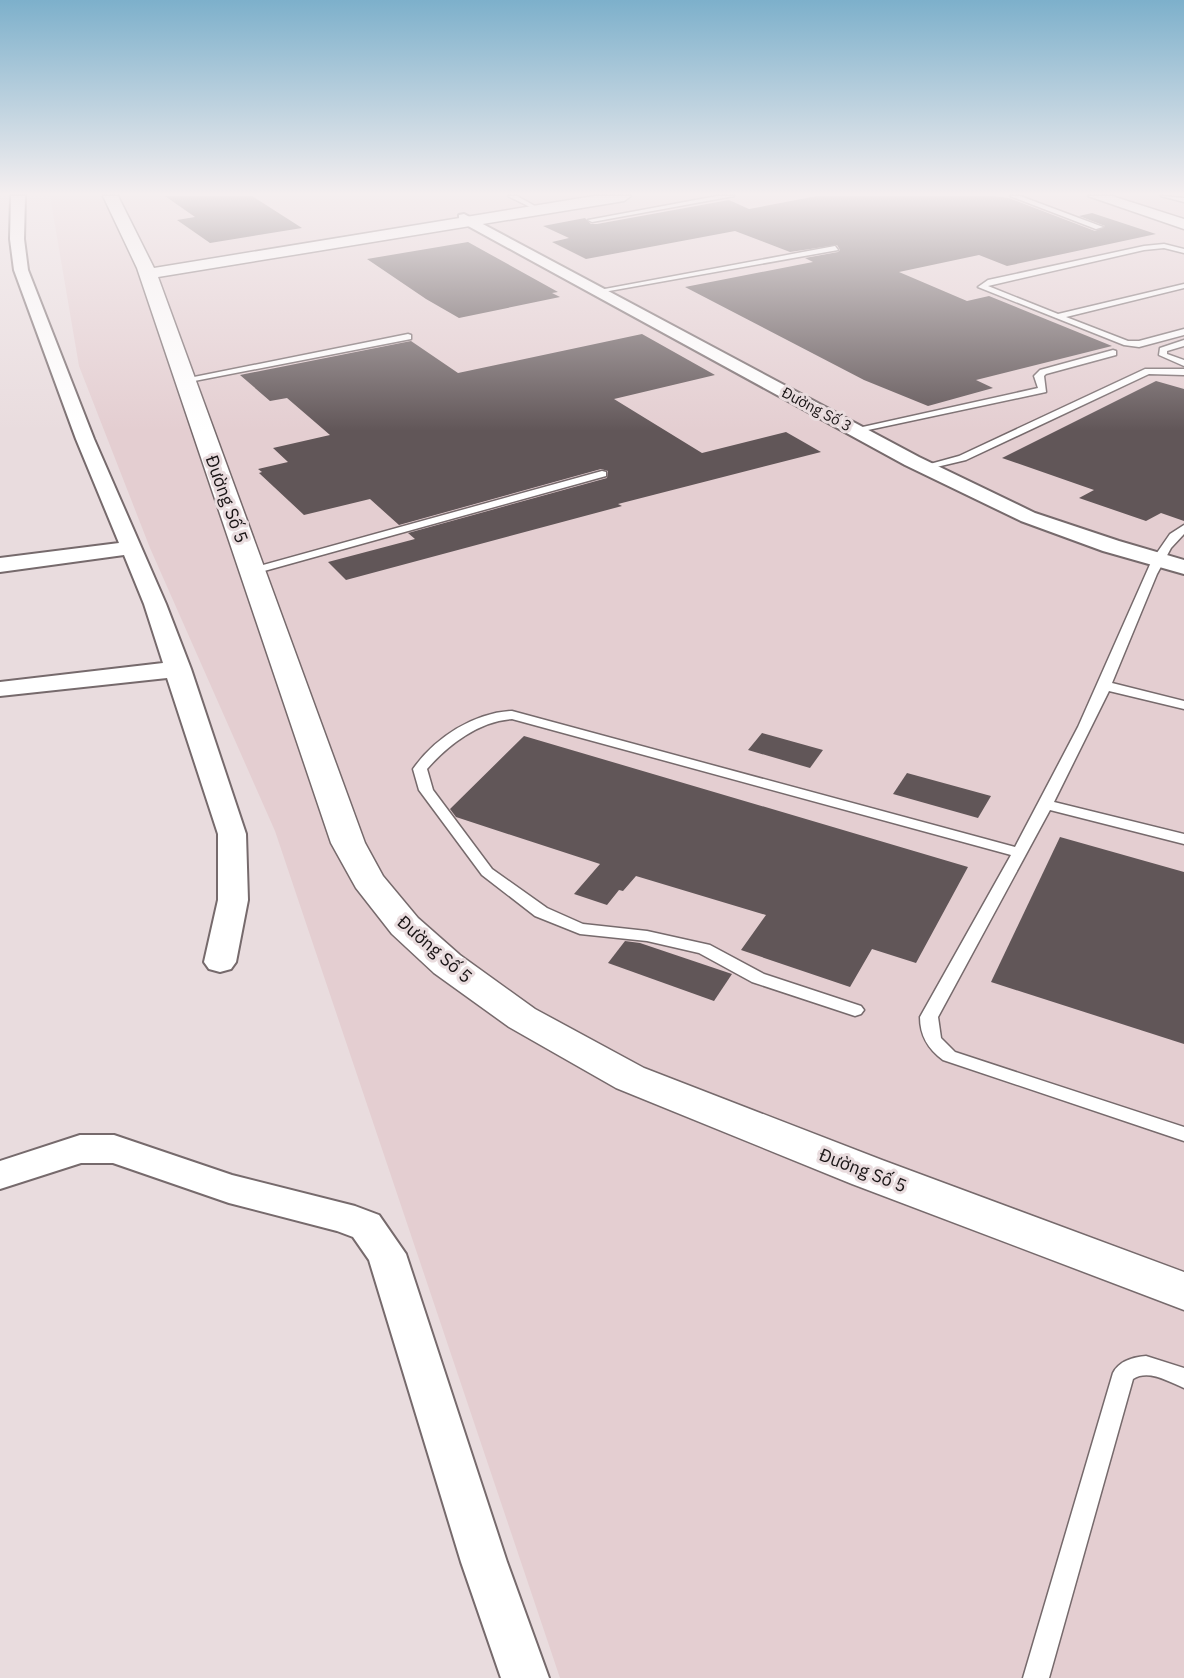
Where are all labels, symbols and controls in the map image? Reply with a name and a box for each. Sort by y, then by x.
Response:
street label: Đường Số 3 [779,383,855,435]
street label: Đường Số 5 [200,452,254,546]
street label: Đường Số 5 [393,910,477,988]
street label: Đường Số 5 [816,1143,910,1197]

